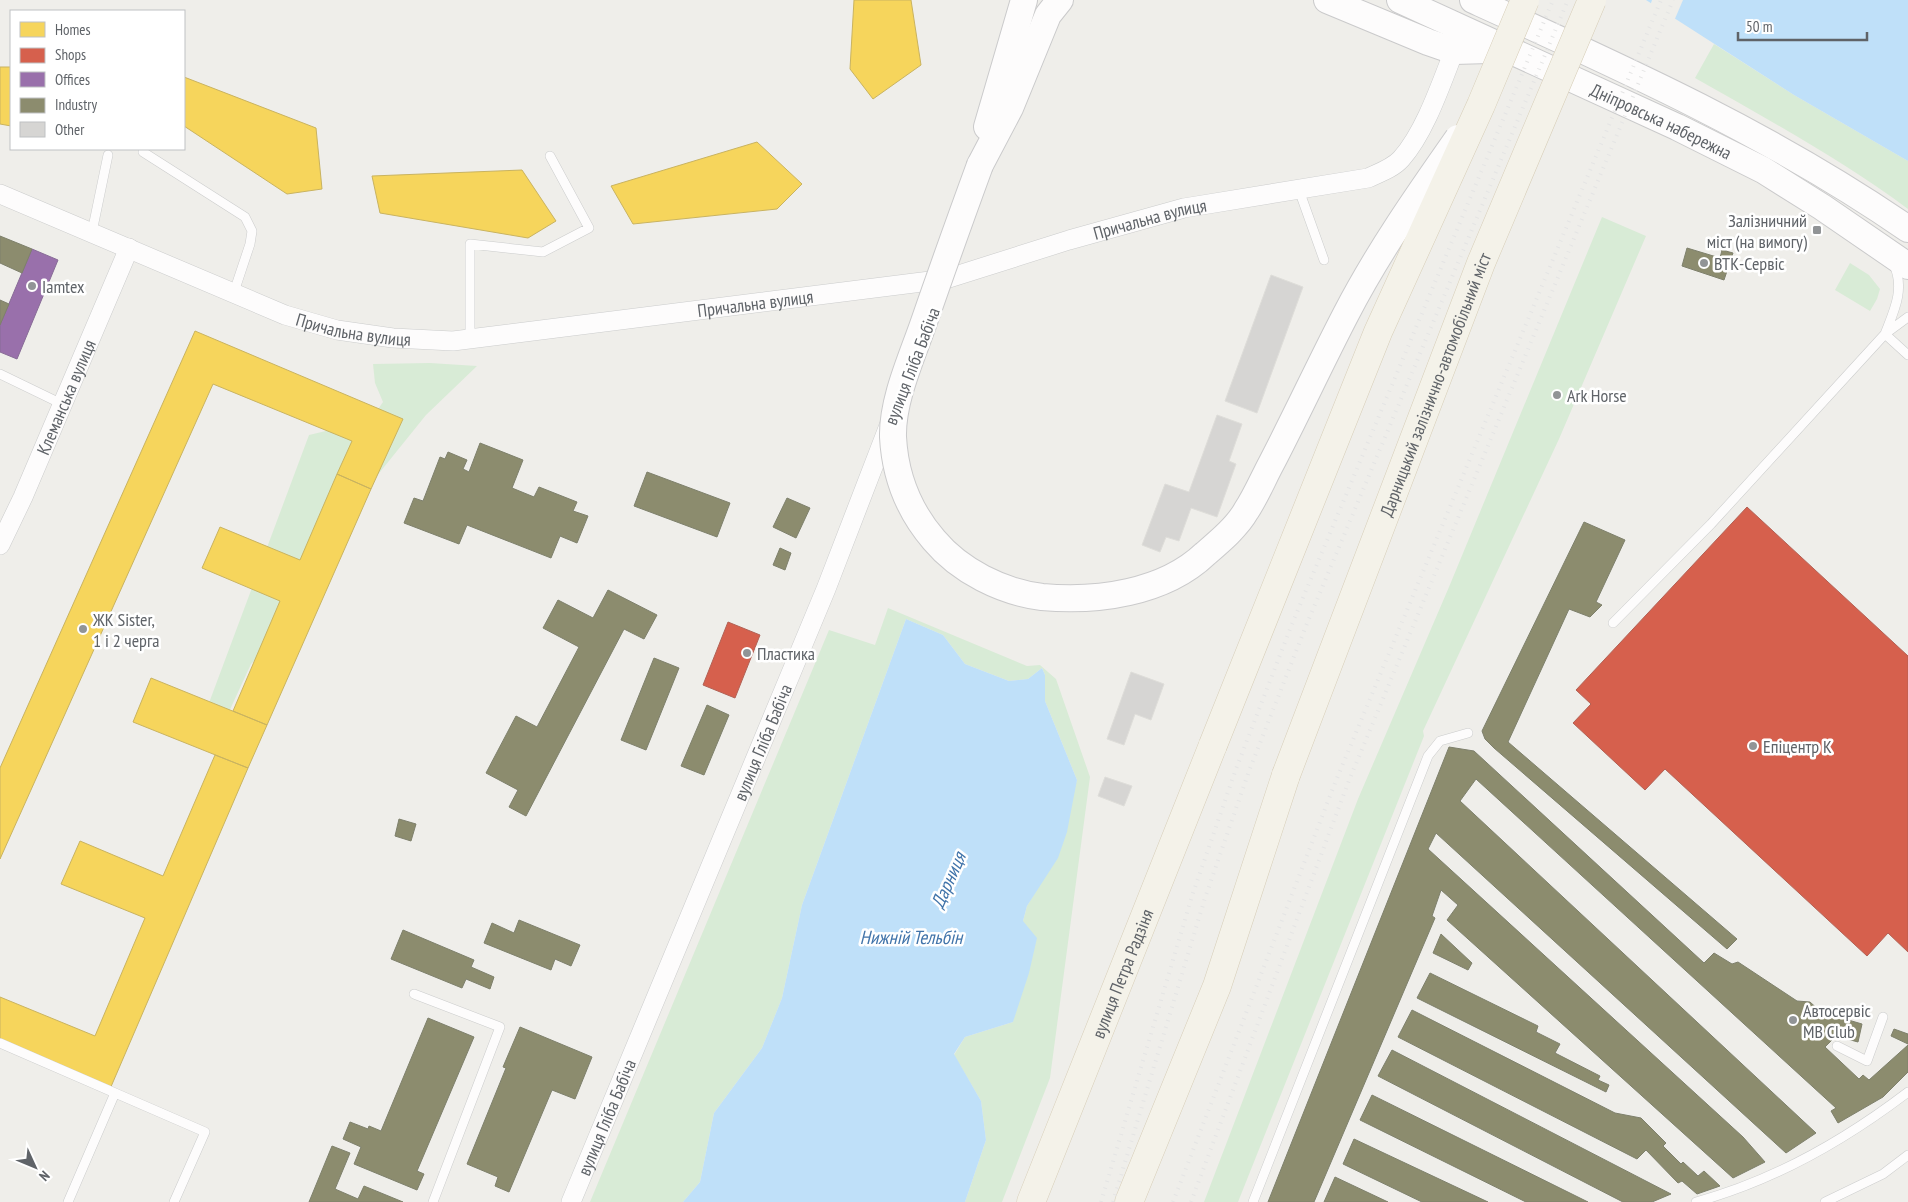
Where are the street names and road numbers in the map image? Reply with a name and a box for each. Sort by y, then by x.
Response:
street label: Дніпровська набережна [1587,78,1736,164]
street label: Причальна вулиця [1090,193,1208,244]
street label: Дарницький залізнично-автомобільний міст [1374,249,1496,519]
street label: Причальна вулиця [696,284,815,322]
street label: вулиця Гліба Бабіча [879,304,945,428]
street label: Причальна вулиця [293,307,412,350]
street label: Клеманська вулиця [31,336,100,458]
street label: вулиця Гліба Бабіча [728,681,797,804]
street label: вулиця Петра Радзіня [1086,905,1158,1041]
street label: вулиця Гліба Бабіча [572,1055,641,1179]

